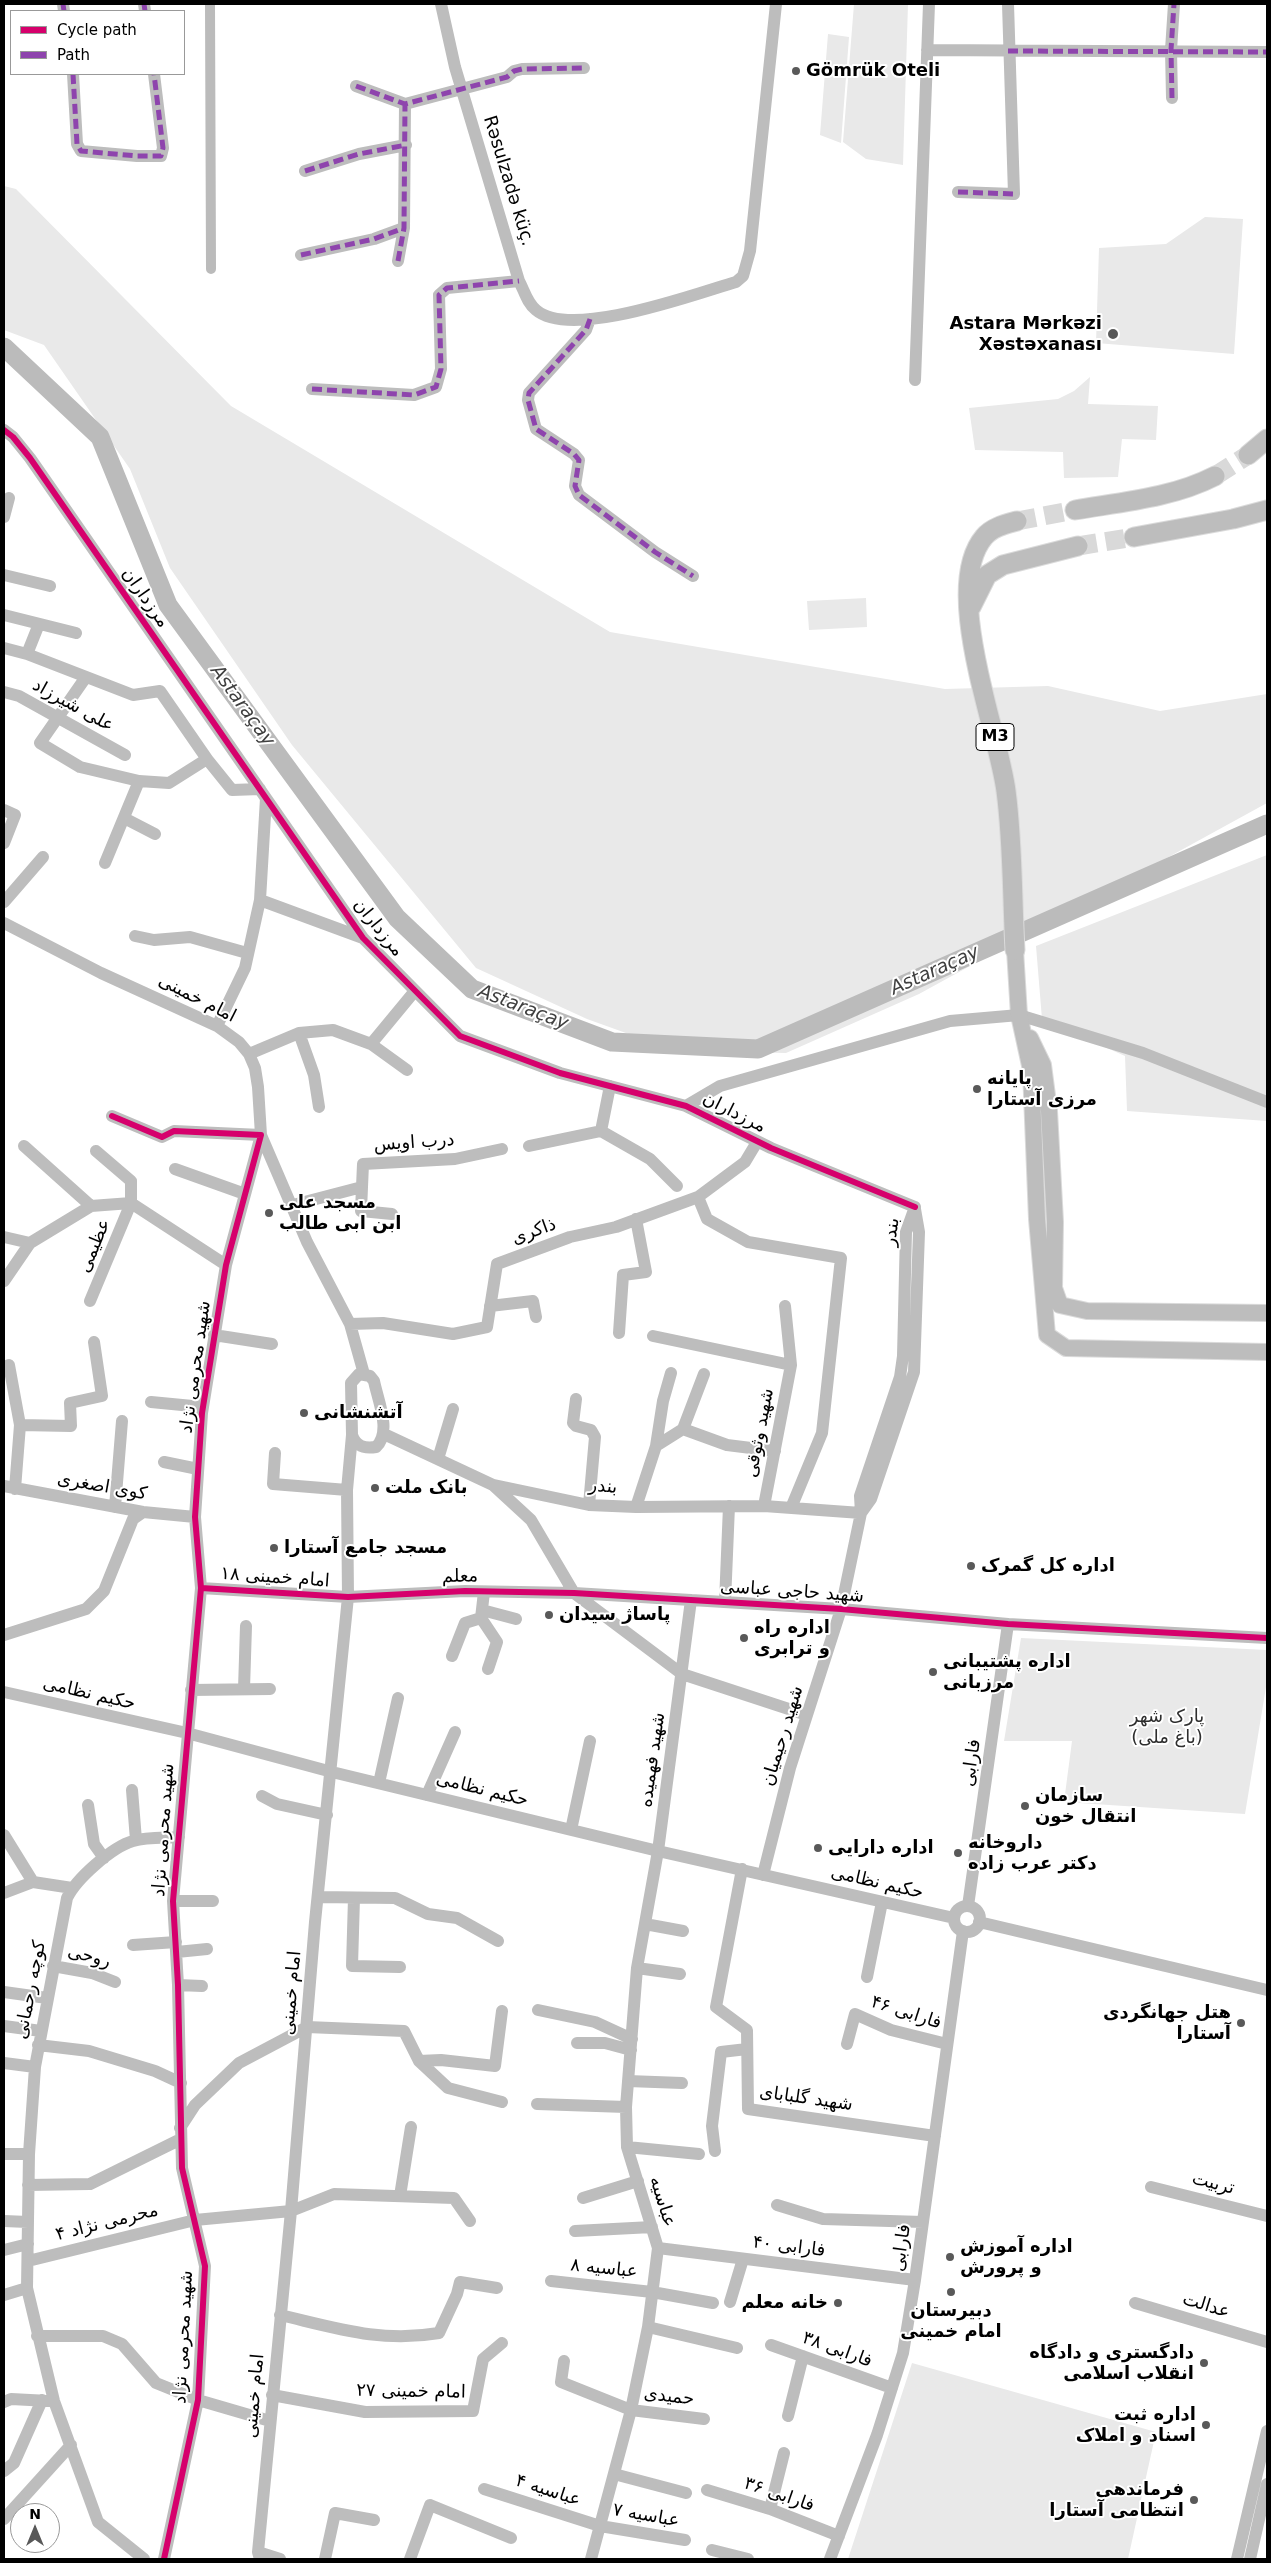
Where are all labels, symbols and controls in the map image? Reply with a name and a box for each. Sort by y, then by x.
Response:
legend [10,10,185,75]
text: Cycle path [57,21,137,39]
text: Path [57,46,90,64]
place label: Gömrük Oteli [806,60,940,82]
marker: Gömrük Oteli [790,65,802,77]
street label: Rəsulzadə küç. [478,113,538,249]
place label: Astara Mərkəzi Xəstəxanası [949,313,1102,356]
marker: Astara Mərkəzi Xəstəxanası [1106,327,1120,341]
street label: مرزداران [117,564,173,632]
water label: Astaraçay [205,661,279,751]
street label: علی شیرزاد [29,675,117,737]
road number: M3 [976,724,1014,750]
street label: مرزداران [348,895,408,961]
water label: Astaraçay [887,941,983,1001]
street label: امام خمینی [154,970,240,1028]
water label: Astaraçay [475,980,571,1036]
place label: پایانه مرزی آستارا [987,1068,1097,1110]
marker: پایانه مرزی آستارا [971,1083,983,1095]
street label: مرزداران [699,1088,769,1138]
street label: درب اویس [373,1129,455,1157]
place label: مسجد علی ابن ابی طالب [279,1192,401,1234]
marker: مسجد علی ابن ابی طالب [263,1207,275,1219]
street label: ذاکری [509,1214,559,1250]
street label: عظیمی [74,1216,116,1276]
street label: بندر [879,1216,905,1248]
street label: شهید محرمی نژاد [176,1299,216,1435]
street label: شهید وثوقی [741,1386,779,1480]
place label: آتشنشانی [314,1402,403,1424]
marker: آتشنشانی [298,1407,310,1419]
street label: کوی اصغری [55,1468,149,1506]
street label: بندر [588,1475,618,1499]
place label: بانک ملت [385,1477,468,1499]
marker: بانک ملت [369,1482,381,1494]
place label: مسجد جامع آستارا [284,1537,447,1559]
marker: مسجد جامع آستارا [268,1542,280,1554]
place label: اداره کل گمرک [981,1555,1115,1577]
marker: اداره کل گمرک [965,1560,977,1572]
street label: امام خمینی ۱۸ [220,1563,330,1593]
street label: معلم [442,1566,478,1588]
street label: شهید حاجی عباسی [719,1576,865,1608]
place label: پاساژ سیدان [559,1604,671,1626]
marker: پاساژ سیدان [543,1609,555,1621]
place label: اداره راه و ترابری [754,1617,830,1660]
marker: اداره راه و ترابری [738,1632,750,1644]
place label: اداره پشتیبانی مرزبانی [943,1651,1071,1694]
marker: اداره پشتیبانی مرزبانی [927,1666,939,1678]
street label: حکیم نظامی [41,1673,137,1715]
street label: شهید رحیمیان [758,1683,808,1789]
park label: پارک شهر (باغ ملی) [1130,1706,1204,1748]
street label: شهید فهمیده [636,1711,670,1809]
street label: فارابی [958,1738,986,1788]
street label: شهید محرمی نژاد [149,1763,179,1897]
street label: حکیم نظامی [434,1768,530,1812]
place label: سازمان انتقال خون [1035,1785,1136,1828]
marker: سازمان انتقال خون [1019,1800,1031,1812]
place label: داروخانه دکتر عرب زاده [968,1832,1097,1875]
place label: اداره دارایی [828,1837,934,1859]
marker: اداره دارایی [812,1842,824,1854]
marker: داروخانه دکتر عرب زاده [952,1847,964,1859]
street label: حکیم نظامی [829,1862,925,1904]
street label: کوچه رحمانی [11,1939,51,2041]
street label: روحی [65,1941,113,1973]
street label: امام خمینی [278,1950,306,2036]
street label: فارابی ۴۶ [868,1991,944,2035]
place label: هتل جهانگردى آستارا [1103,2002,1231,2045]
marker: هتل جهانگردى آستارا [1235,2017,1247,2029]
street label: شهید گلبابای [758,2082,854,2116]
street label: تربیت [1189,2168,1237,2200]
street label: عباسیه [644,2174,680,2230]
street label: محرمی نژاد ۴ [53,2200,161,2246]
street label: فارابی [888,2223,916,2273]
street label: فارابی ۴۰ [752,2232,826,2262]
place label: اداره آموزش و پرورش [960,2236,1073,2278]
marker: اداره آموزش و پرورش [944,2251,956,2263]
street label: عباسیه ۸ [569,2255,639,2283]
street label: شهید محرمی نژاد [170,2270,198,2404]
marker: دبیرستان امام خمینی [945,2286,957,2298]
street label: عدالت [1180,2289,1232,2323]
place label: خانه معلم [742,2292,828,2314]
marker: خانه معلم [832,2297,844,2309]
place label: دبیرستان امام خمینی [900,2300,1002,2342]
street label: فارابی ۳۸ [799,2327,875,2373]
place label: دادگستری و دادگاه انقلاب اسلامی [1029,2342,1194,2384]
street label: امام خمینی [241,2353,269,2439]
marker: دادگستری و دادگاه انقلاب اسلامی [1198,2357,1210,2369]
street label: امام خمینی ۲۷ [356,2380,466,2404]
street label: حمیدی [643,2383,695,2411]
place label: اداره ثبت اسناد و املاک [1076,2404,1196,2446]
marker: اداره ثبت اسناد و املاک [1200,2419,1212,2431]
street label: عباسیه ۴ [513,2470,583,2512]
street label: فارابی ۳۶ [741,2473,817,2517]
place label: فرماندهی انتظامی آستارا [1049,2479,1184,2522]
marker: فرماندهی انتظامی آستارا [1188,2494,1200,2506]
street label: عباسیه ۷ [611,2500,681,2532]
north arrow [10,2503,60,2553]
text: N [29,2506,41,2522]

